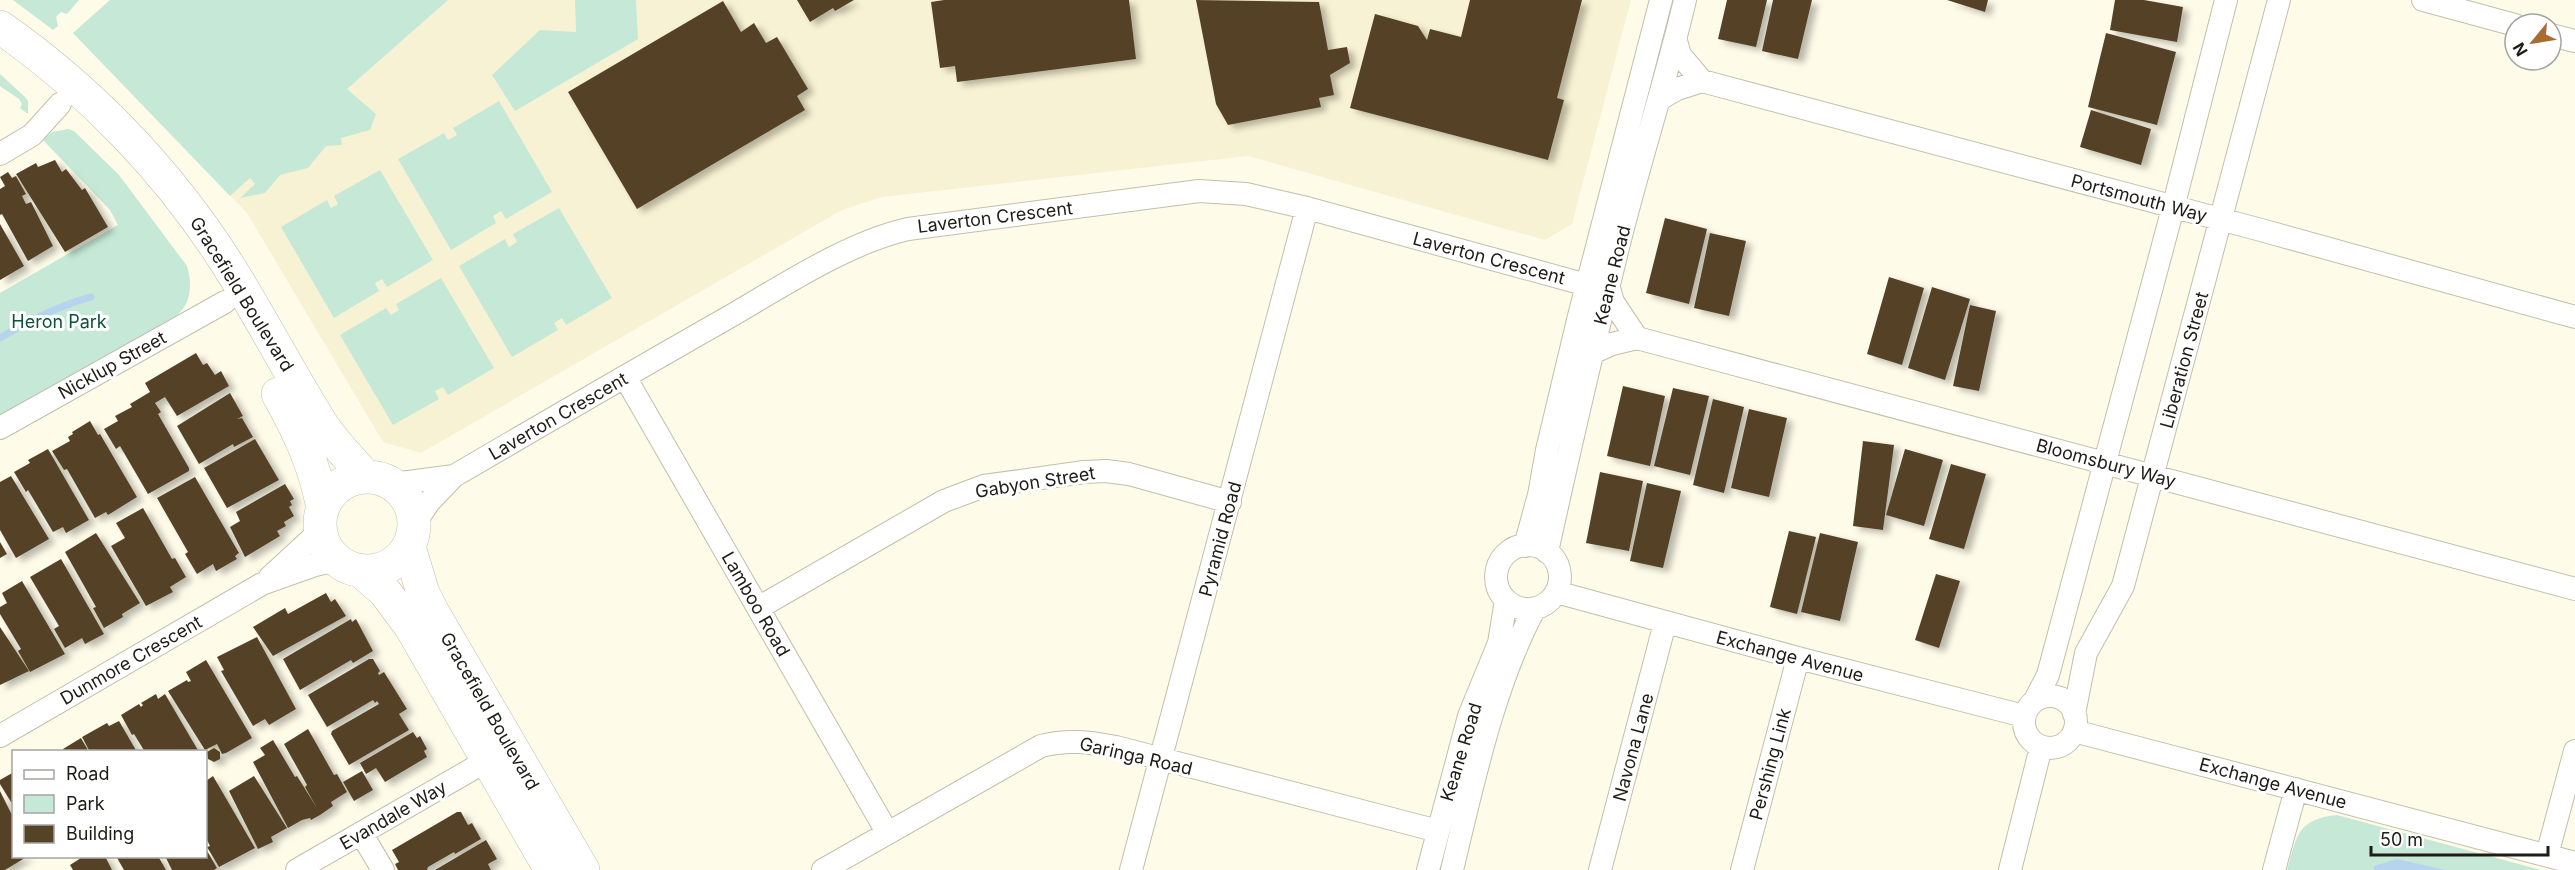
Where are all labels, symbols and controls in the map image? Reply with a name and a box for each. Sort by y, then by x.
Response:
north arrow [2503,12,2563,72]
text: N [2508,39,2532,60]
street label: Portsmouth Way [2069,170,2209,226]
street label: Laverton Crescent [916,197,1074,237]
street label: Gracefield Boulevard [186,213,298,375]
street label: Keane Road [1590,223,1634,327]
street label: Laverton Crescent [1411,228,1567,288]
street label: Liberation Street [2156,289,2212,431]
park label: Heron Park [11,311,107,332]
street label: Nicklup Street [54,327,170,403]
street label: Laverton Crescent [485,368,631,464]
street label: Bloomsbury Way [2034,434,2178,492]
street label: Gabyon Street [973,462,1097,502]
street label: Pyramid Road [1195,479,1245,599]
street label: Lamboo Road [718,548,794,660]
street label: Dunmore Crescent [57,611,206,709]
street label: Exchange Avenue [1714,626,1866,686]
street label: Gracefield Boulevard [436,628,544,794]
street label: Navona Lane [1608,691,1658,803]
street label: Keane Road [1436,700,1486,804]
street label: Pershing Link [1745,706,1795,822]
street label: Garinga Road [1078,733,1194,779]
legend [12,750,207,858]
street label: Exchange Avenue [2197,753,2349,813]
text: Road [66,763,109,784]
street label: Evandale Way [336,776,450,854]
text: Park [66,793,105,814]
scale bar [2371,819,2548,857]
text: Building [66,823,134,844]
text: 50 m [2380,829,2423,850]

